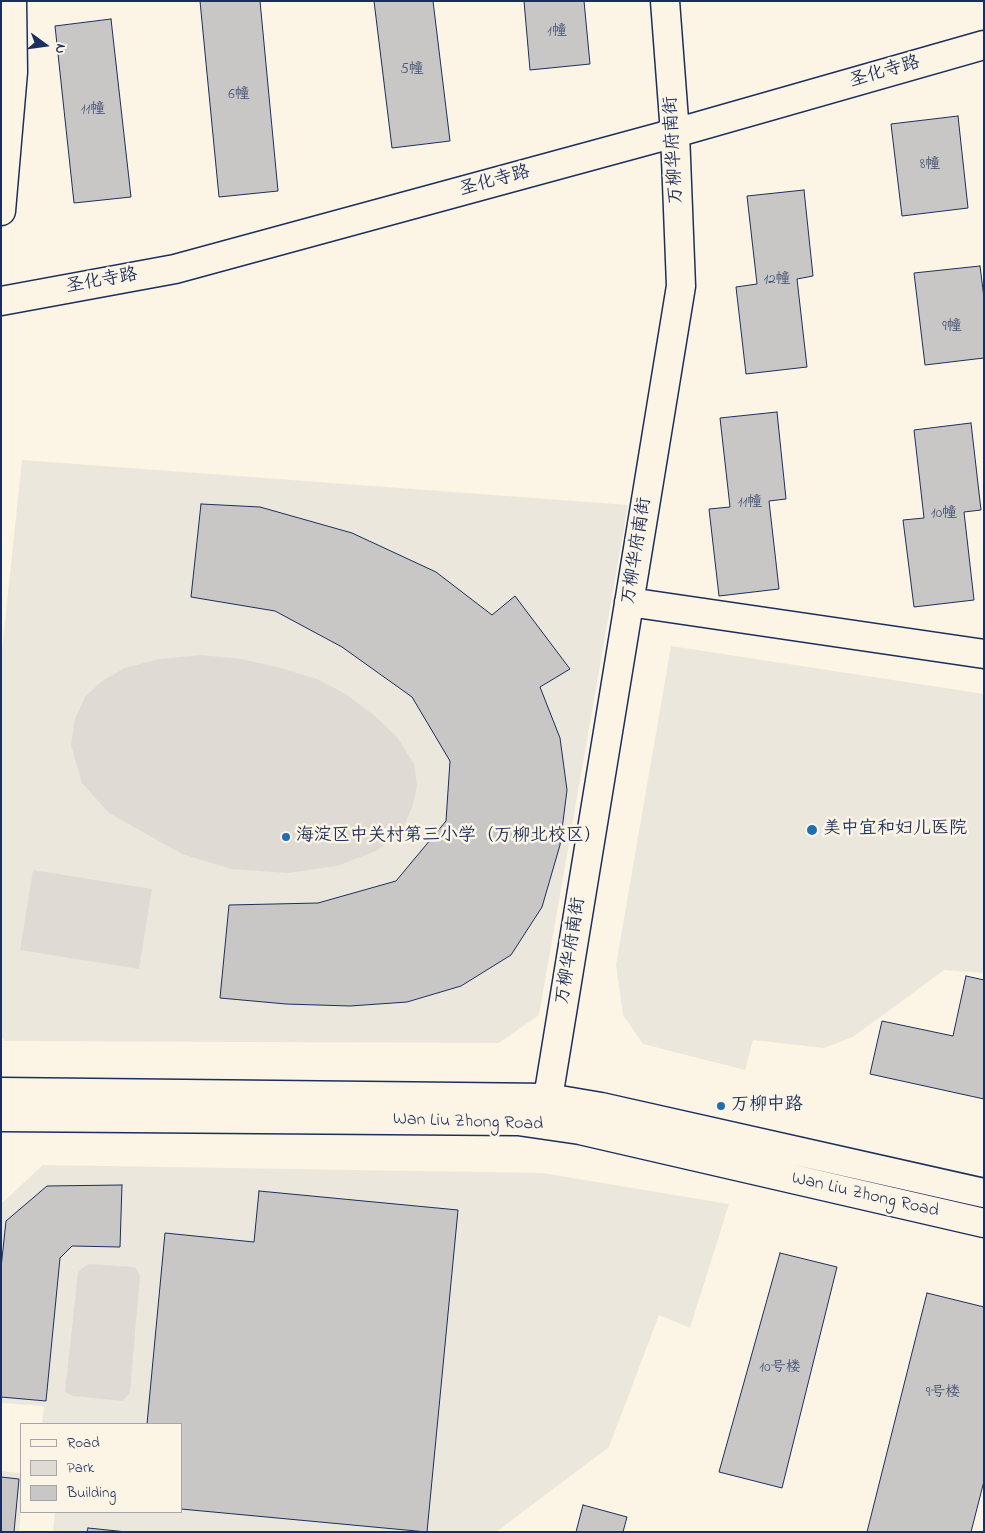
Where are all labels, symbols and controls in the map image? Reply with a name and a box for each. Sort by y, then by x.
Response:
north arrow [20,20,70,70]
house number: 1幢 [547,24,567,42]
text: N [49,42,71,56]
street label: 圣化寺路 [847,53,923,93]
house number: 5幢 [400,62,424,80]
house number: 6幢 [228,87,250,105]
street label: 万柳华府南街 [661,96,689,204]
house number: 11幢 [81,102,105,120]
house number: 8幢 [920,157,940,175]
street label: 圣化寺路 [457,162,533,202]
street label: 圣化寺路 [65,265,139,299]
house number: 12幢 [763,272,791,290]
house number: 9幢 [942,319,962,337]
house number: 11幢 [738,495,762,513]
street label: 万柳华府南街 [619,496,657,606]
house number: 10幢 [931,506,957,524]
place label: 美中宜和妇儿医院 [823,819,967,841]
marker: 美中宜和妇儿医院 [805,823,819,837]
place label: 海淀区中关村第三小学（万柳北校区） [296,826,602,848]
marker: 海淀区中关村第三小学（万柳北校区） [280,831,292,843]
street label: 万柳华府南街 [553,896,591,1006]
place label: 万柳中路 [731,1095,803,1117]
marker: 万柳中路 [715,1100,727,1112]
street label: Wan Liu Zhong Road [392,1110,544,1136]
street label: Wan Liu Zhong Road [789,1169,941,1223]
house number: 10号楼 [759,1360,801,1378]
house number: 9号楼 [926,1385,960,1403]
legend [20,1423,182,1513]
text: Road [67,1432,100,1454]
text: Park [67,1457,94,1479]
text: Building [67,1482,116,1504]

